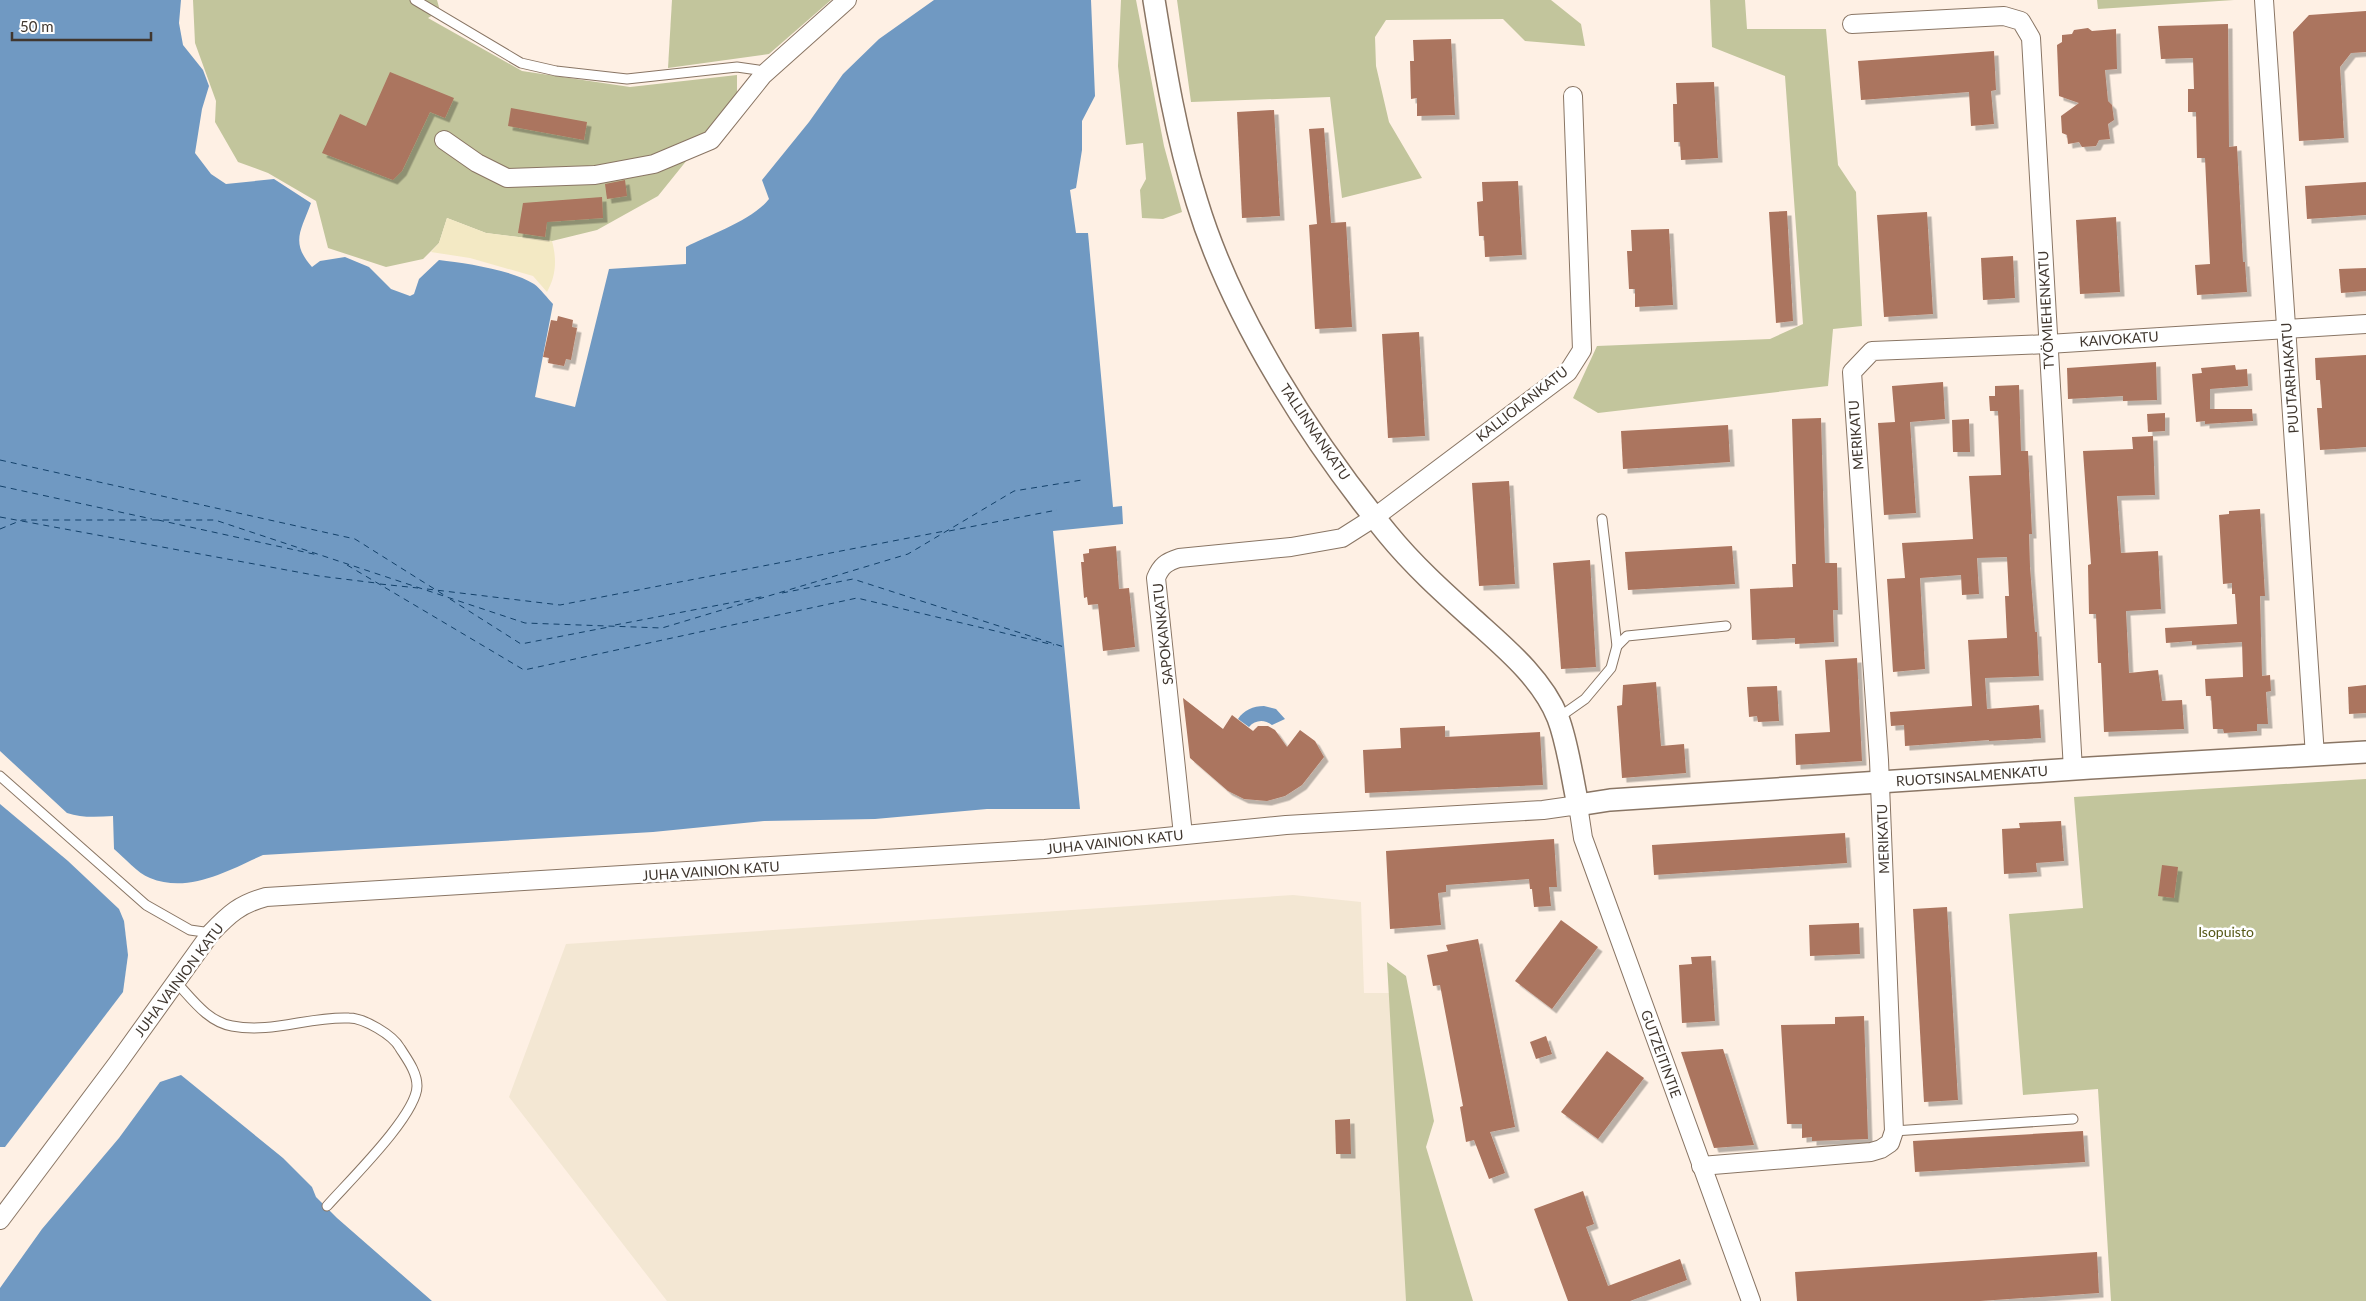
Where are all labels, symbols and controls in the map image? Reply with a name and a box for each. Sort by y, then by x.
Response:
scale bar [12,10,151,42]
text: 50 m [20,17,54,35]
street label: TYÖMIEHENKATU [2034,250,2057,370]
street label: PUUTARHAKATU [2277,322,2302,434]
street label: KAIVOKATU [2079,327,2159,350]
street label: KALLIOLANKATU [1472,362,1571,445]
street label: TALLINNANKATU [1277,380,1354,483]
street label: MERIKATU [1845,399,1866,471]
street label: SAPOKANKATU [1149,582,1176,686]
street label: RUOTSINSALMENKATU [1895,762,2049,789]
street label: MERIKATU [1873,804,1892,874]
street label: JUHA VAINION KATU [1046,826,1184,857]
street label: JUHA VAINION KATU [642,857,780,884]
street label: JUHA VAINION KATU [130,920,227,1040]
park label: Isopuisto [2198,923,2254,940]
street label: GUTZEITINTIE [1638,1008,1685,1100]

